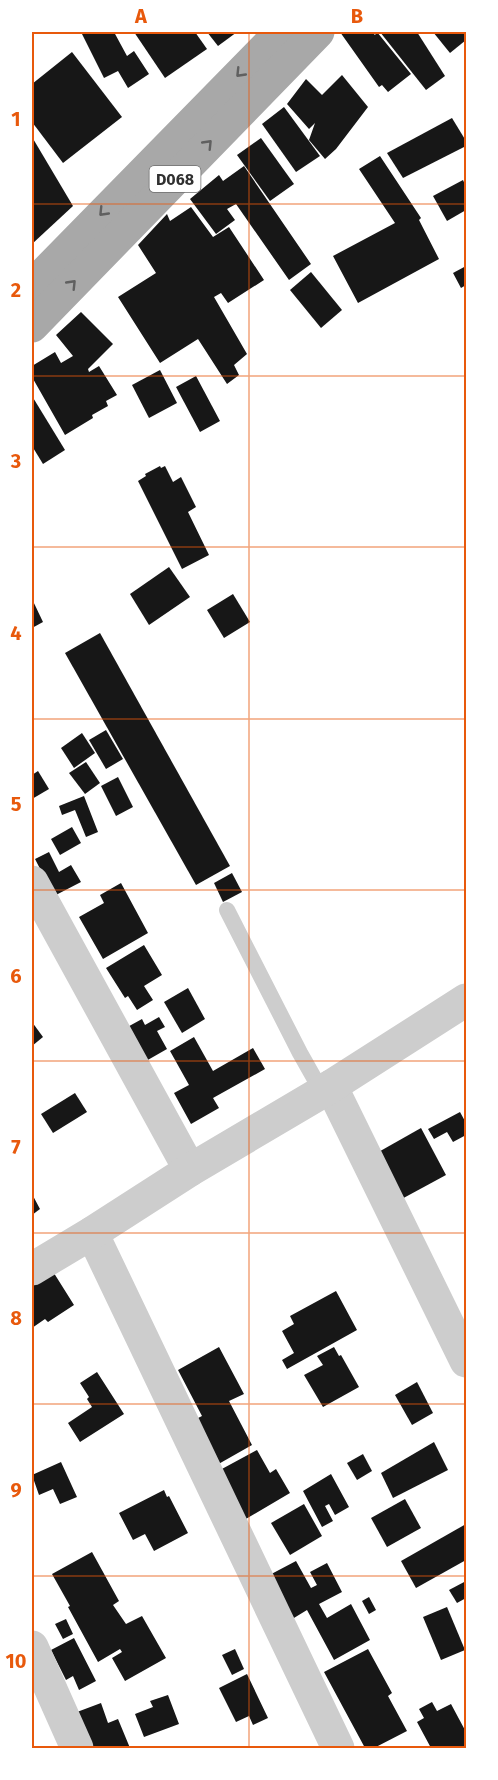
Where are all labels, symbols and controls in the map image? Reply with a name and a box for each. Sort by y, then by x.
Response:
text: A [134,4,148,28]
text: B [351,4,363,28]
one-way arrow [236,67,247,77]
text: 1 [11,107,21,131]
one-way arrow [201,141,212,152]
road number: D068 [150,166,201,192]
one-way arrow [100,205,111,216]
text: 2 [11,278,21,302]
one-way arrow [65,281,76,292]
text: 3 [10,449,21,473]
text: 4 [10,621,22,645]
text: 5 [11,792,22,816]
text: 6 [10,964,22,988]
text: 7 [11,1135,21,1159]
text: 8 [10,1306,22,1330]
text: 9 [10,1478,22,1502]
text: 10 [6,1649,26,1673]

